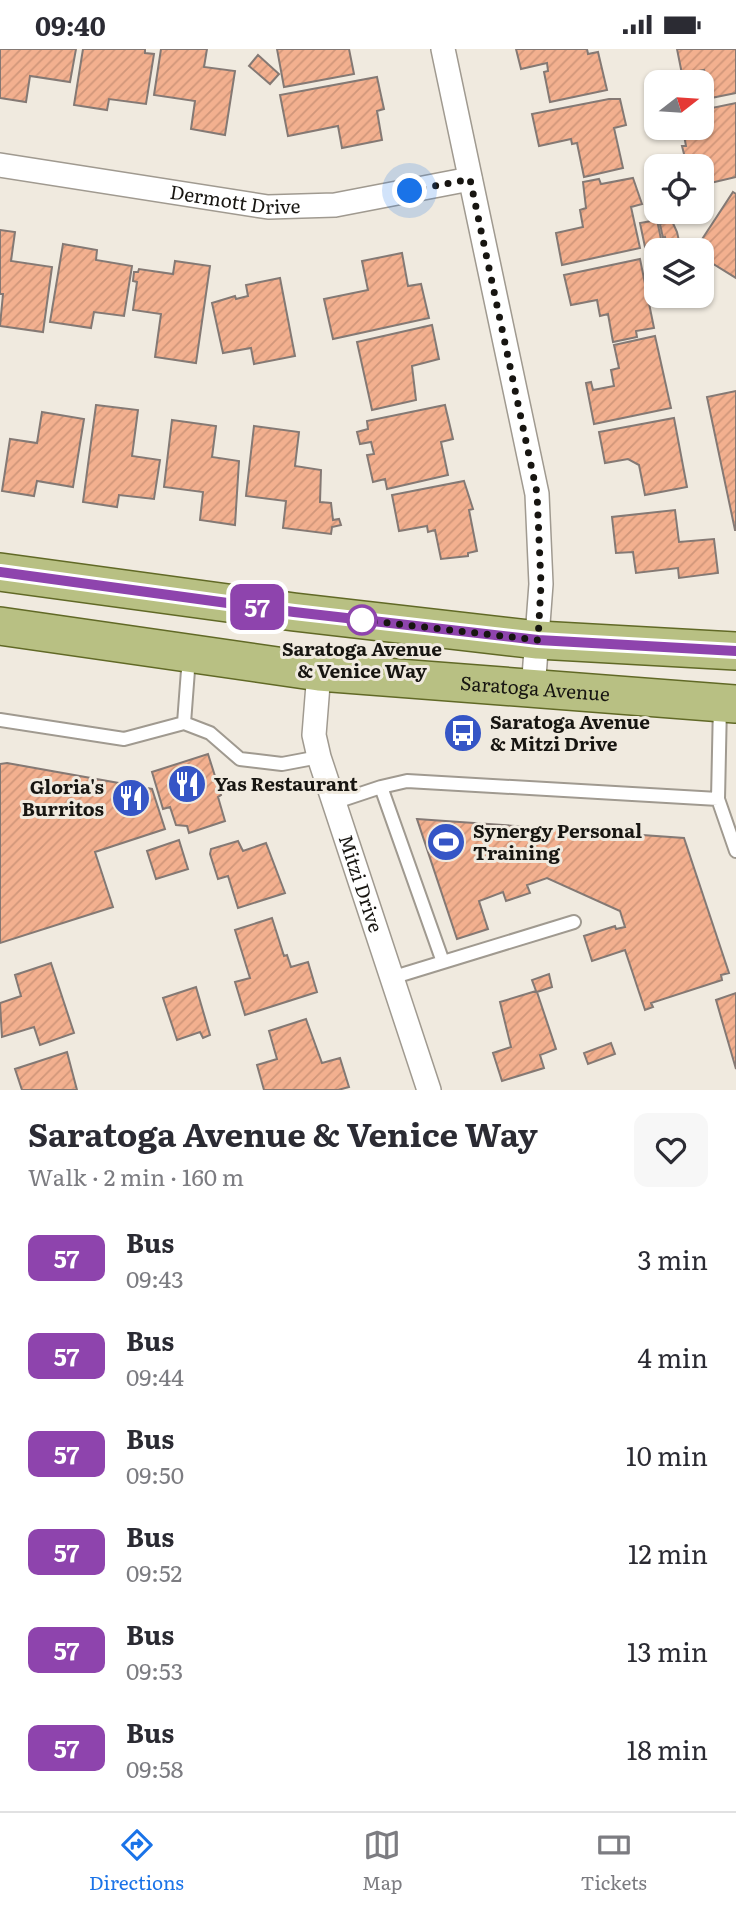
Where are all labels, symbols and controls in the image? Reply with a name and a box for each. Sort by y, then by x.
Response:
text: 09:40 [35,5,106,44]
north arrow [644,70,714,140]
map controls [644,70,714,308]
button: locate [644,154,714,224]
your location [392,173,427,208]
street label: Dermott Drive [168,177,301,220]
button: layers [644,238,714,308]
line badge: 57 [226,584,288,630]
text: 57 [244,589,270,624]
marker: Saratoga Avenue & Venice Way [347,605,377,635]
place label: Saratoga Avenue & Venice Way [282,634,442,684]
street label: Saratoga Avenue [459,668,611,707]
place label: Saratoga Avenue & Mitzi Drive [490,707,650,757]
bus stop icon: Saratoga Avenue & Mitzi Drive [442,712,484,754]
restaurant icon: Yas Restaurant [166,763,208,805]
place label: Yas Restaurant [214,769,358,797]
place label: Gloria's Burritos [22,772,104,822]
restaurant icon: Gloria's Burritos [110,777,152,819]
place label: Synergy Personal Training [473,816,642,866]
sports icon: Synergy Personal Training [425,821,467,863]
street label: Mitzi Drive [333,831,391,936]
text: Saratoga Avenue & Venice Way [28,1108,538,1157]
button: heart [634,1113,708,1187]
text: Walk · 2 min · 160 m [28,1159,244,1193]
text: Bus [126,1222,174,1261]
text: 3 min [638,1239,708,1278]
text: 57 [54,1240,79,1275]
text: 09:43 [126,1261,184,1295]
text: Bus [126,1320,174,1359]
text: 4 min [637,1337,708,1376]
text: 57 [54,1338,79,1373]
text: 09:44 [126,1359,184,1393]
text: Bus [126,1418,174,1457]
text: 10 min [626,1435,708,1474]
text: 57 [54,1436,79,1471]
text: 09:50 [126,1457,184,1491]
text: Bus [126,1516,174,1555]
text: 12 min [628,1533,708,1572]
text: 57 [54,1534,79,1569]
text: 09:52 [126,1555,182,1589]
text: Bus [126,1614,174,1653]
text: 13 min [627,1631,708,1670]
text: 57 [54,1632,79,1667]
text: 09:53 [126,1653,183,1687]
text: Bus [126,1712,174,1751]
text: 18 min [627,1729,708,1768]
text: 57 [54,1730,79,1765]
text: 09:58 [126,1751,183,1785]
tab: Directions [89,1826,184,1896]
tab: Map [362,1826,403,1896]
tab: Tickets [581,1826,647,1896]

